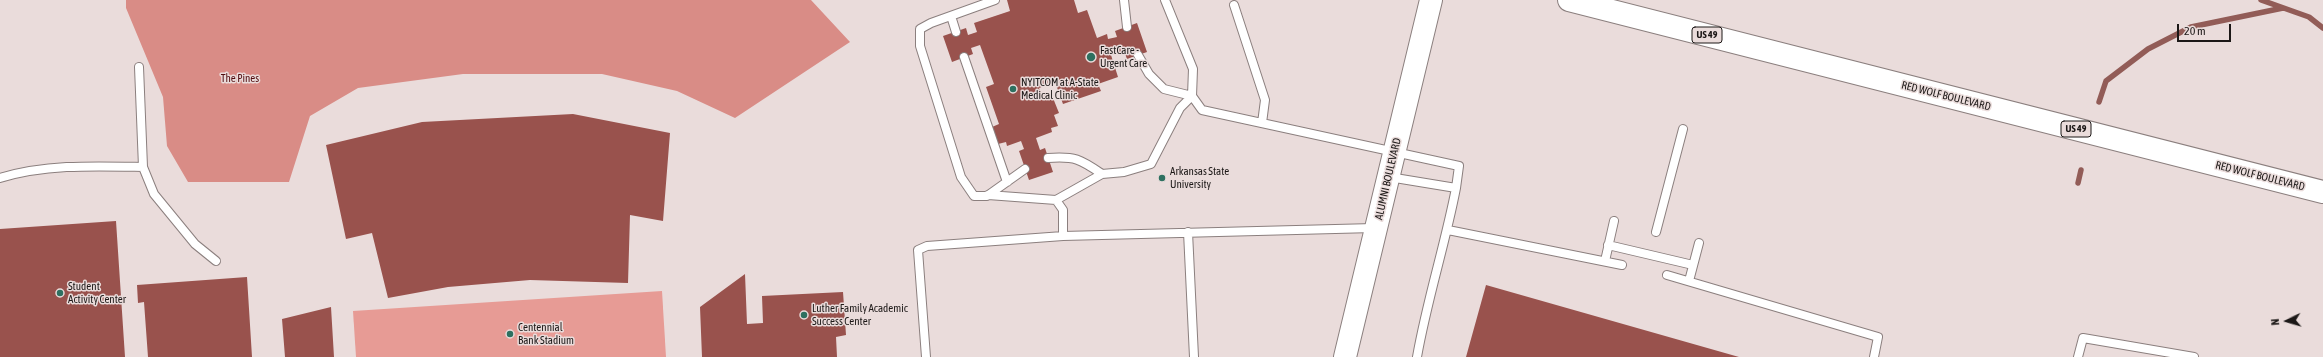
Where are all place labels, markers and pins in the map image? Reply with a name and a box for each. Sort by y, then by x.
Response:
place label: FastCare - Urgent Care [1100,44,1147,70]
marker: FastCare - Urgent Care [1085,51,1097,63]
place label: NYITCOM at A-State Medical Clinic [1021,76,1099,102]
marker: NYITCOM at A-State Medical Clinic [1008,84,1018,94]
place label: Arkansas State University [1170,165,1229,191]
marker: Arkansas State University [1157,173,1167,183]
place label: Student Activity Center [68,280,126,306]
marker: Student Activity Center [55,288,65,298]
place label: Luther Family Academic Success Center [812,302,908,328]
marker: Luther Family Academic Success Center [799,310,809,320]
place label: Centennial Bank Stadium [518,321,574,347]
marker: Centennial Bank Stadium [505,329,515,339]

